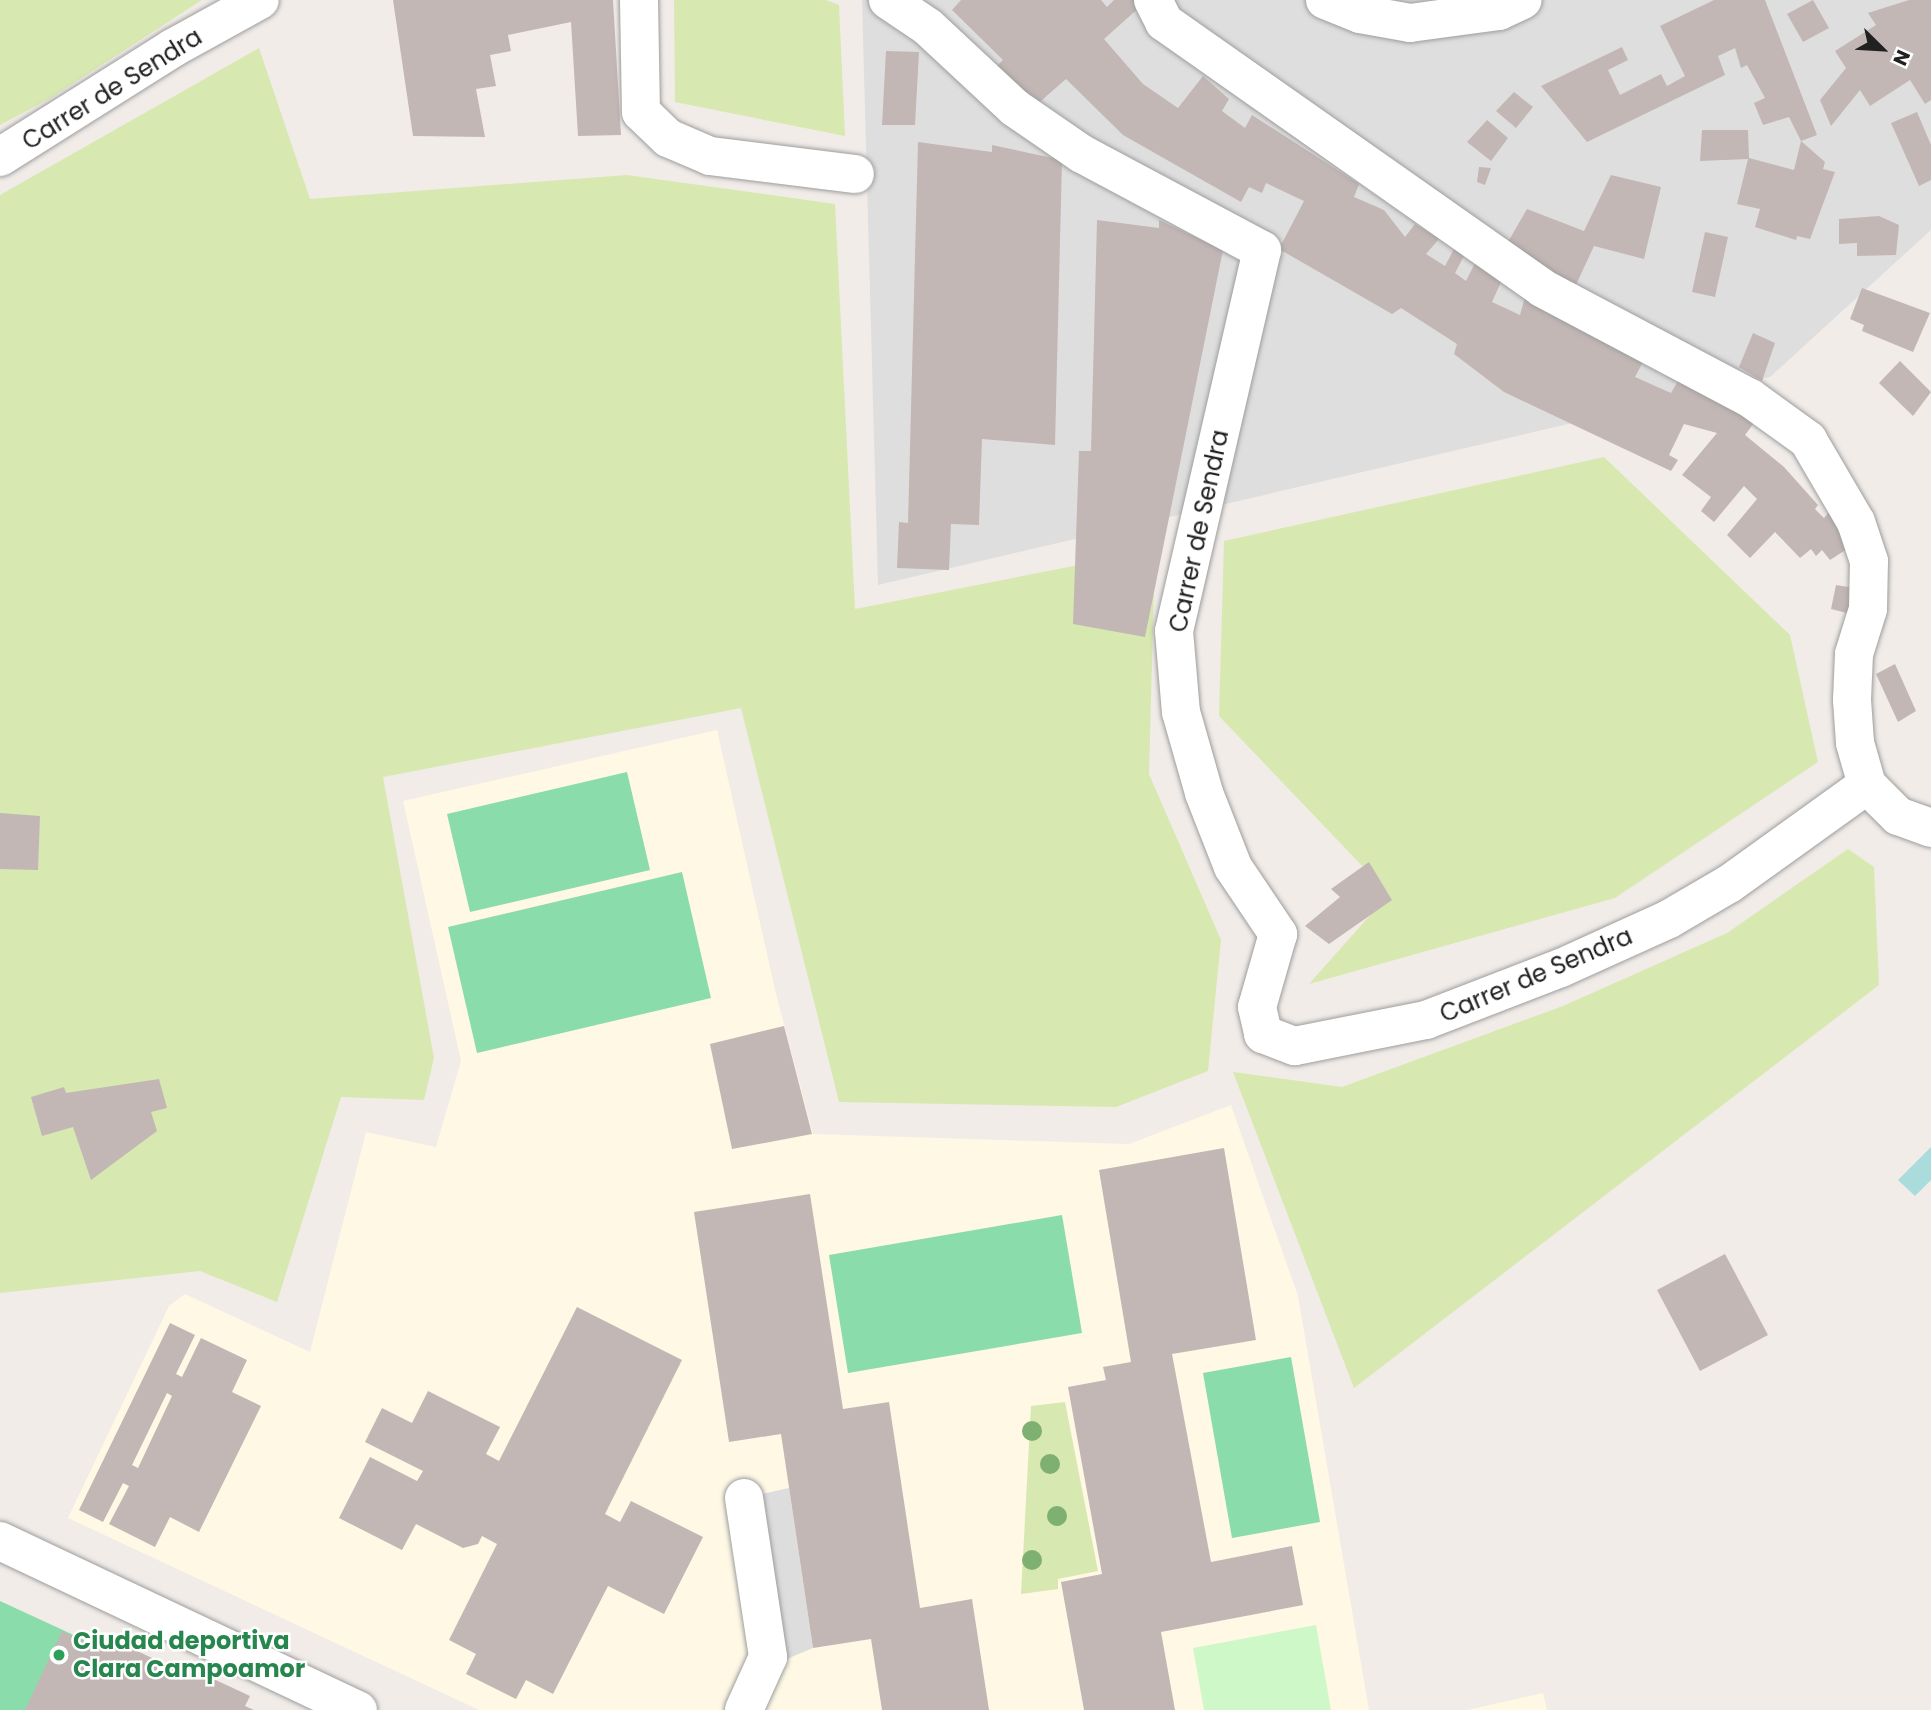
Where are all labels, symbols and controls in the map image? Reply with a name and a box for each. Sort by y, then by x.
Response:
north arrow [1847,14,1917,84]
street label: Carrer de Sendra [17,22,207,156]
text: N [1886,46,1917,70]
street label: Carrer de Sendra [1163,427,1235,635]
street label: Carrer de Sendra [1435,921,1637,1029]
place label: Ciudad deportiva Clara Campoamor [73,1627,305,1683]
marker: Ciudad deportiva Clara Campoamor [51,1647,67,1663]

